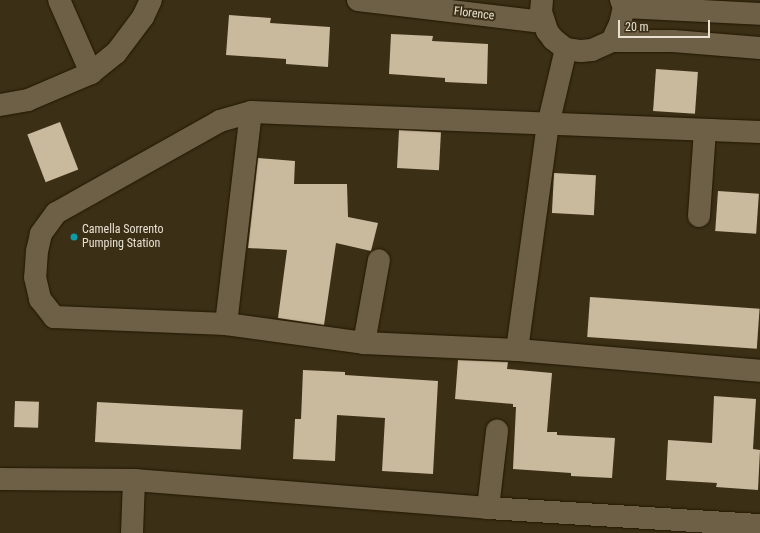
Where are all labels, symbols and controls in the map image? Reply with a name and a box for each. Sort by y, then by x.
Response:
street label: Florence [453,4,495,24]
scale bar [620,12,712,38]
text: 20 m [625,20,649,34]
place label: Camella Sorrento Pumping Station [82,223,164,251]
marker: Camella Sorrento Pumping Station [69,232,79,242]

